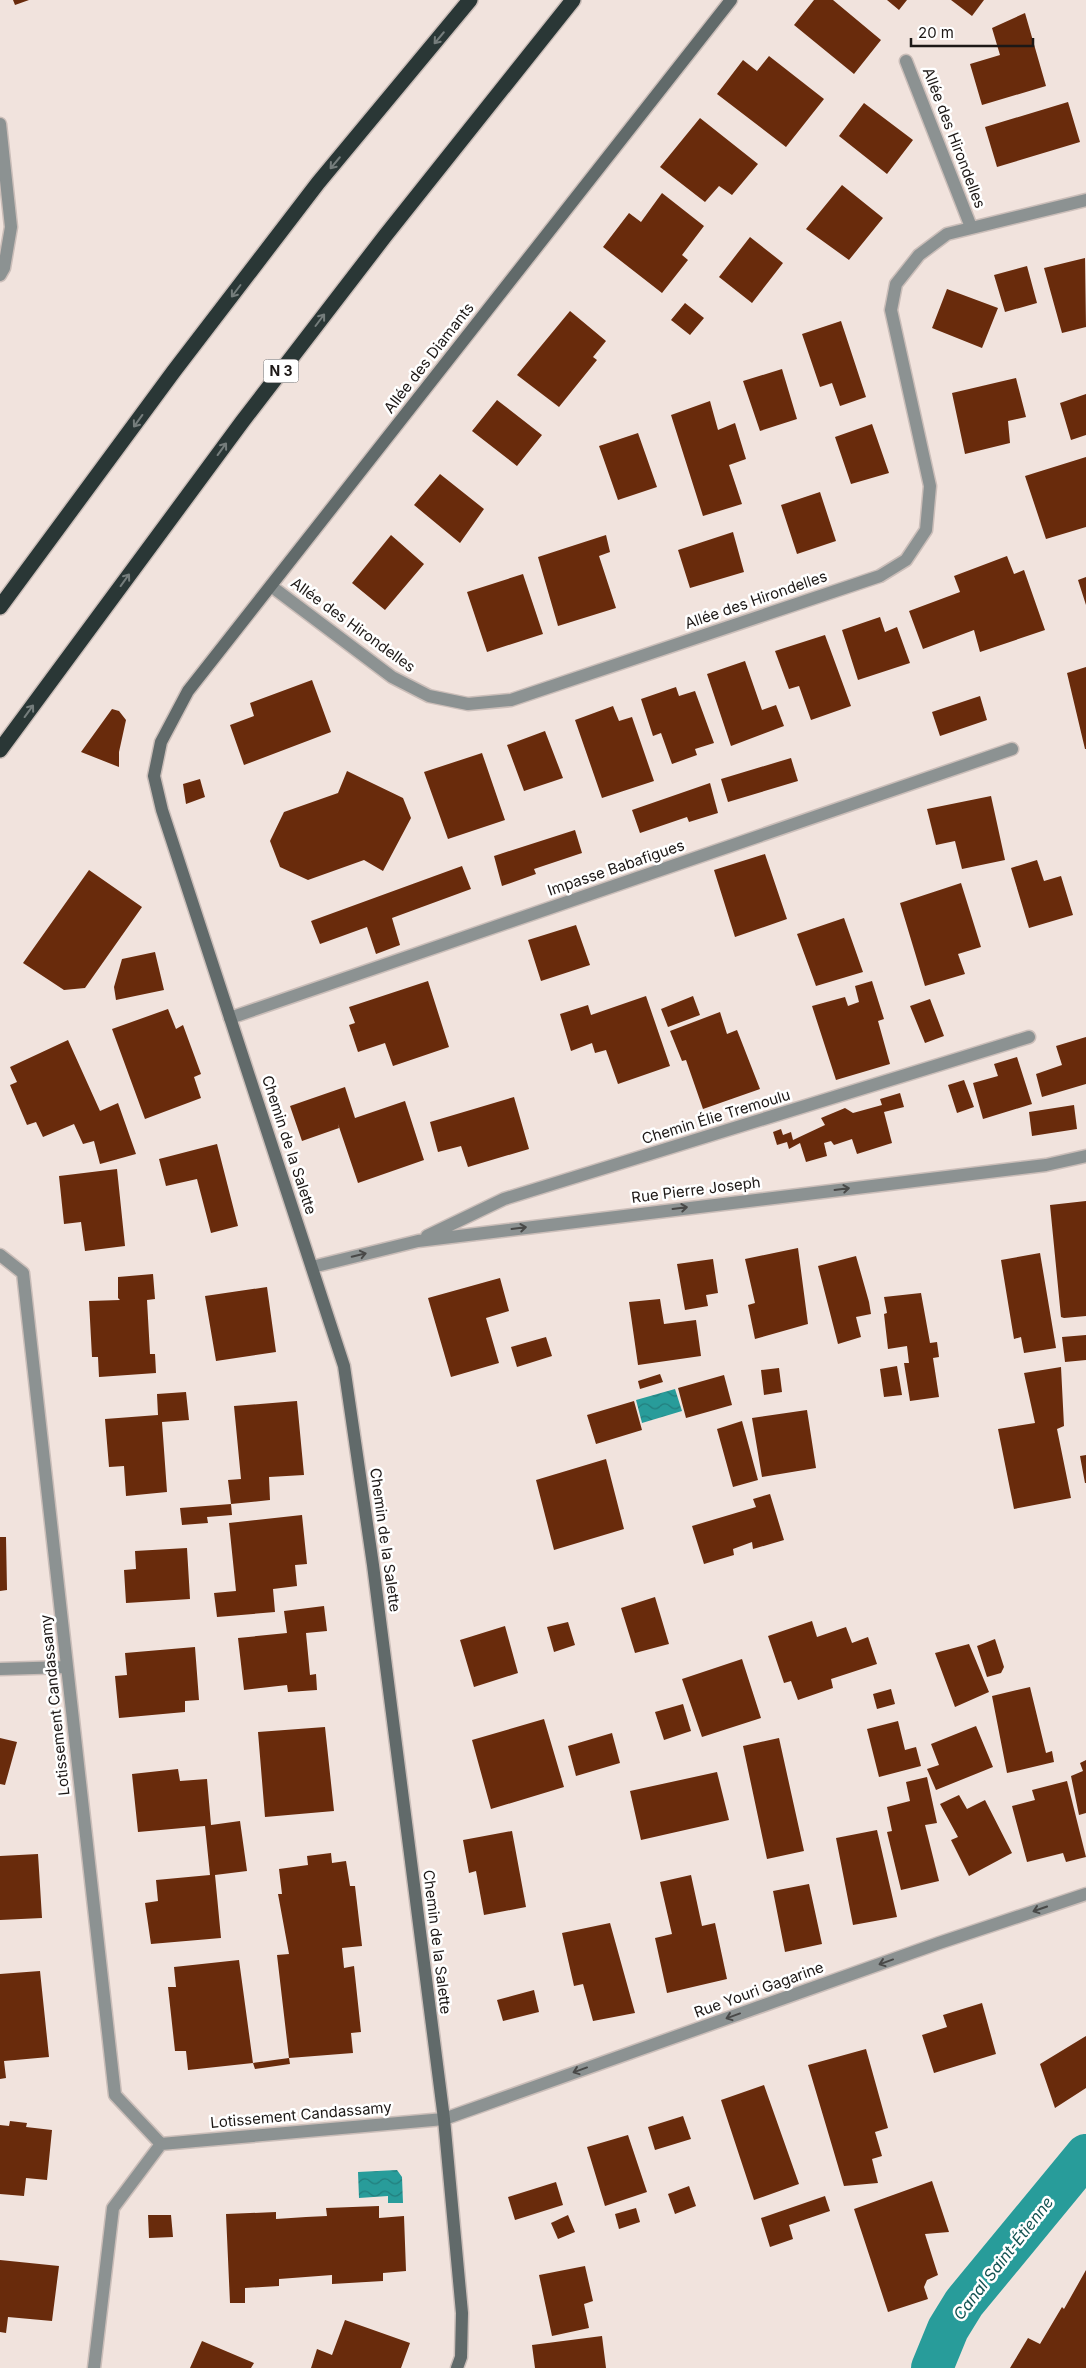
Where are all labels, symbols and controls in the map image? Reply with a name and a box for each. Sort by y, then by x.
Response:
scale bar [911,15,1034,47]
text: 20 m [918,23,954,42]
one-way arrow [433,31,444,44]
street label: Allée des Hirondelles [919,65,990,211]
one-way arrow [330,156,341,169]
one-way arrow [230,284,241,297]
street label: Allée des Diamants [379,298,478,417]
one-way arrow [315,314,326,327]
road number: N 3 [264,360,298,382]
one-way arrow [132,414,143,427]
one-way arrow [217,442,227,456]
street label: Allée des Hirondelles [682,566,830,633]
street label: Allée des Hirondelles [287,573,419,676]
one-way arrow [120,574,131,587]
one-way arrow [24,704,34,718]
street label: Impasse Babafigues [545,835,687,900]
street label: Chemin de la Salette [258,1073,321,1217]
street label: Chemin Élie Tremoulu [639,1085,792,1148]
street label: Rue Pierre Joseph [630,1172,762,1207]
one-way arrow [833,1184,849,1194]
one-way arrow [672,1203,688,1213]
one-way arrow [511,1223,527,1233]
one-way arrow [350,1250,366,1259]
street label: Chemin de la Salette [366,1467,405,1613]
street label: Lotissement Candassamy [35,1613,73,1797]
street label: Chemin de la Salette [419,1869,456,2015]
one-way arrow [1032,1905,1048,1914]
street label: Rue Youri Gagarine [691,1957,826,2022]
one-way arrow [879,1958,894,1967]
one-way arrow [726,2012,741,2021]
one-way arrow [572,2066,588,2076]
street label: Lotissement Candassamy [210,2097,393,2132]
water label: Canal Saint-Étienne [949,2192,1057,2324]

